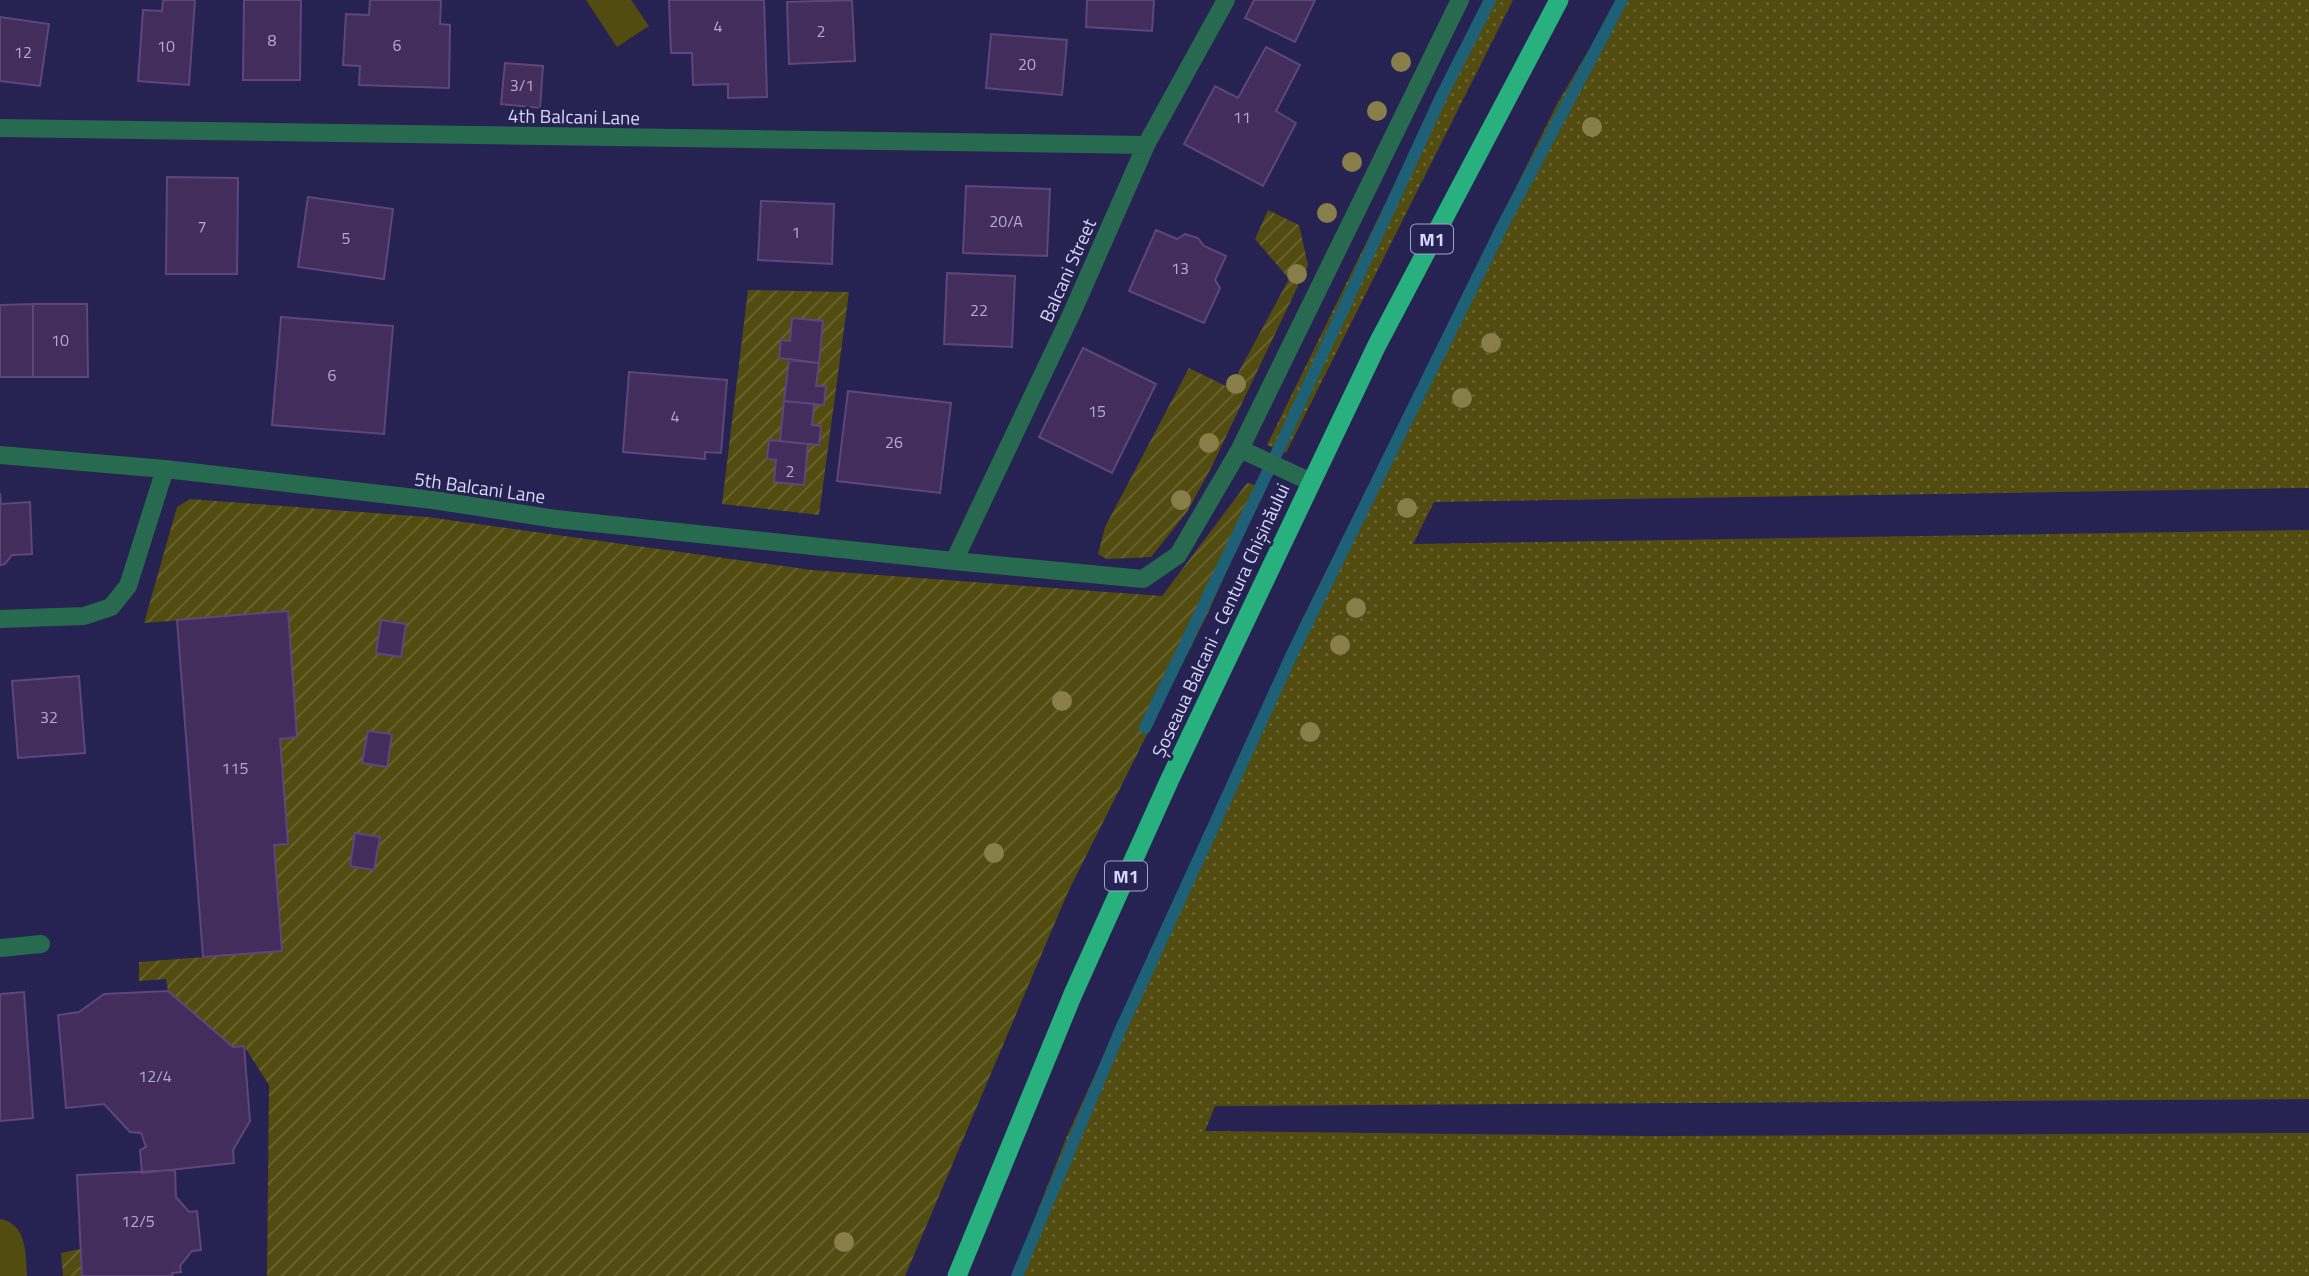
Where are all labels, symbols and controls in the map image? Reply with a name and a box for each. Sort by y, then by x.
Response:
house number: 4 [714,14,723,38]
house number: 2 [817,19,825,43]
house number: 8 [268,28,277,52]
house number: 6 [393,33,402,57]
house number: 10 [157,34,175,58]
house number: 12 [14,40,32,64]
house number: 20 [1018,52,1036,76]
house number: 3/1 [510,73,534,97]
street label: 4th Balcani Lane [508,100,640,132]
house number: 11 [1233,105,1251,129]
house number: 20/A [989,209,1023,233]
street label: Balcani Street [1031,213,1103,327]
house number: 7 [198,214,206,238]
house number: 1 [792,220,800,244]
road number: M1 [1411,225,1453,254]
house number: 5 [342,226,351,250]
house number: 13 [1171,256,1189,280]
house number: 22 [970,298,988,322]
house number: 10 [51,328,69,352]
house number: 6 [328,363,337,387]
house number: 15 [1088,399,1106,423]
house number: 4 [671,404,680,428]
house number: 26 [885,430,903,454]
house number: 2 [786,459,794,483]
street label: 5th Balcani Lane [413,463,547,511]
street label: Șoseaua Balcani - Centura Chișinăului [1144,478,1296,762]
house number: 32 [40,705,58,729]
house number: 115 [222,756,248,780]
road number: M1 [1105,862,1147,890]
house number: 12/4 [138,1064,172,1088]
house number: 12/5 [121,1209,155,1233]

